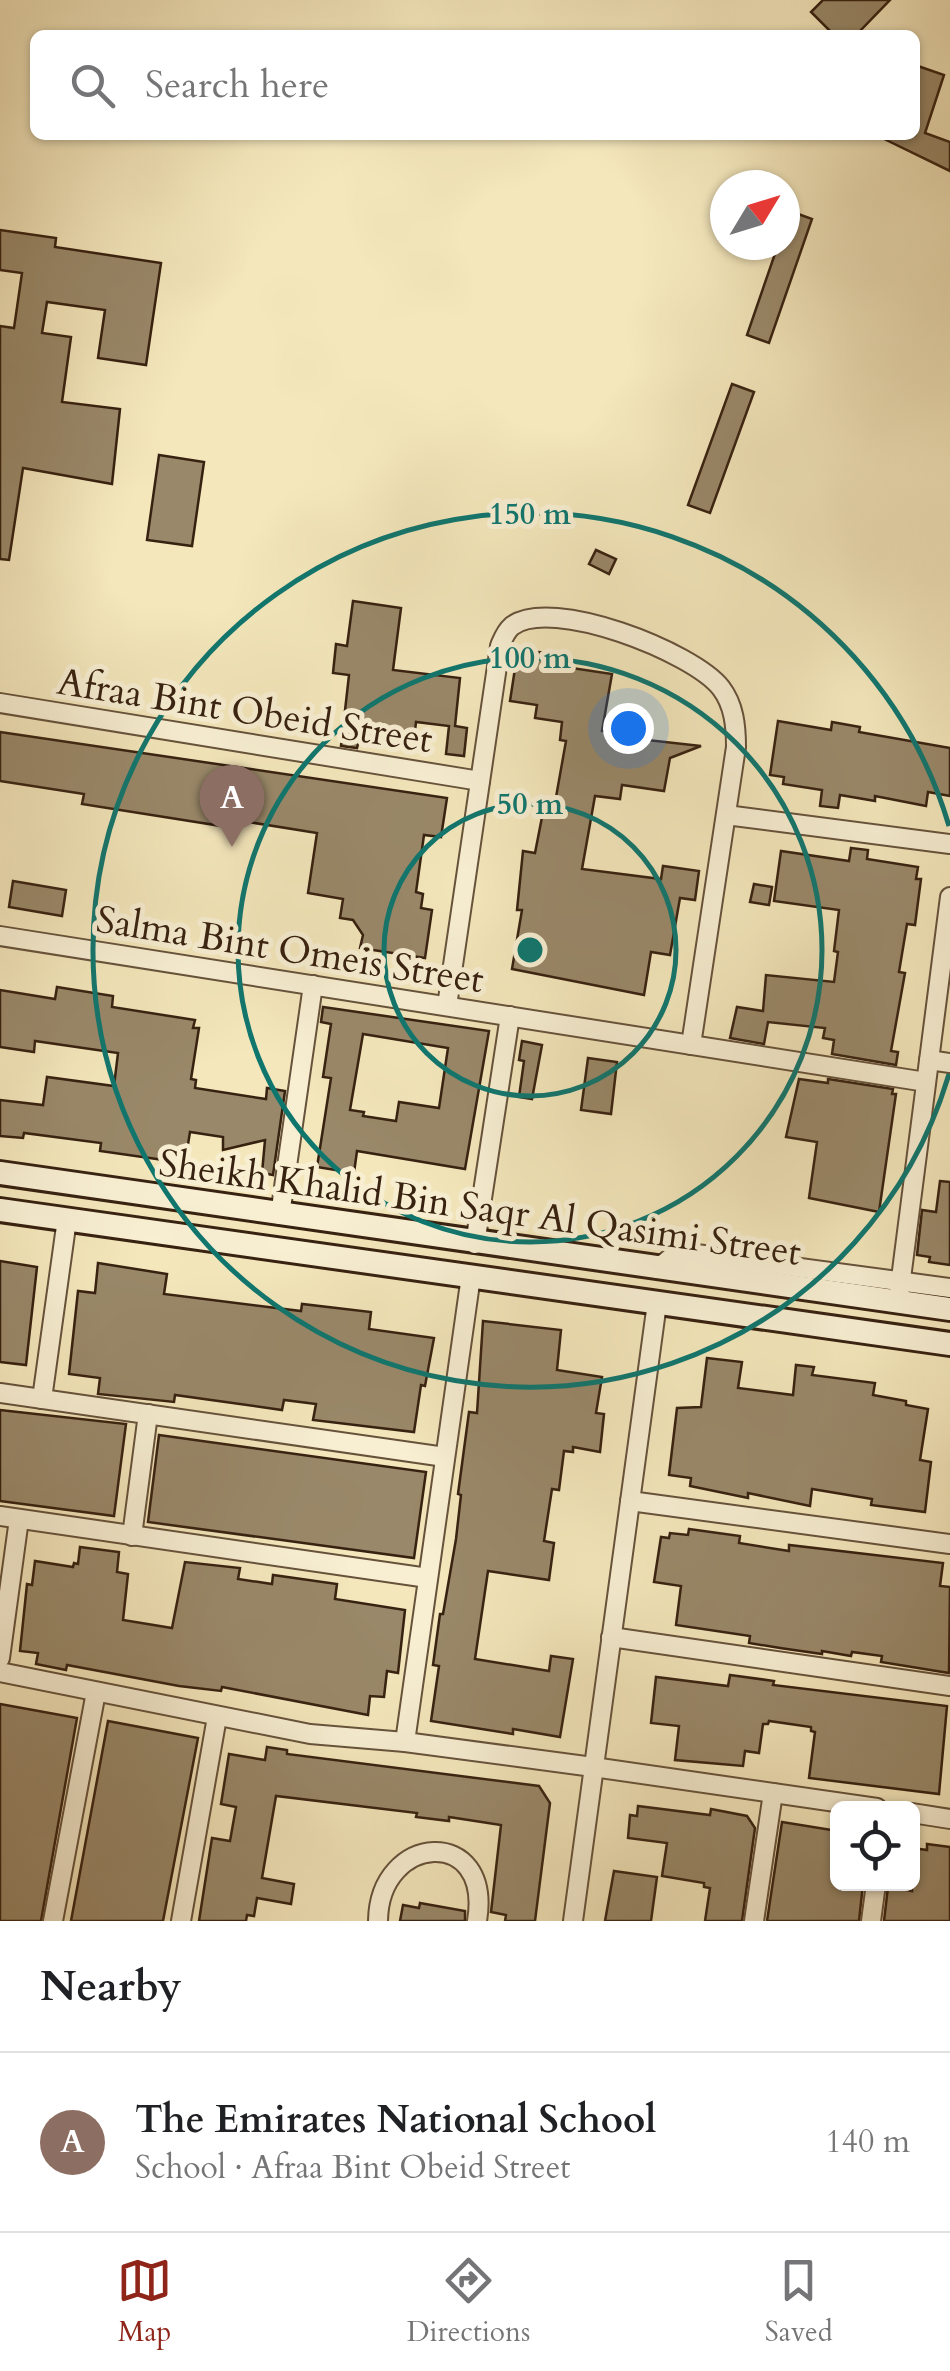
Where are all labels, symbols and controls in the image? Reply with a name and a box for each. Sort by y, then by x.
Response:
search box [30,30,920,140]
icon: search [65,58,120,113]
text: Search here [145,59,329,111]
north arrow [710,170,800,260]
text: 150 m [489,494,571,535]
text: 100 m [489,638,571,679]
street label: Afraa Bint Obeid Street [54,656,436,766]
your location [603,703,654,754]
pin: A [200,764,264,847]
text: 50 m [497,784,564,825]
street label: Salma Bint Omeis Street [92,894,487,1006]
centre of rings [512,932,548,968]
street label: Sheikh Khalid Bin Saqr Al Qasimi Street [156,1137,804,1279]
map controls [830,1801,920,1891]
button: locate [830,1801,920,1891]
text: Nearby [40,1958,182,2015]
text: The Emirates National School [135,2094,656,2146]
text: A [60,2120,85,2164]
text: 140 m [825,2120,910,2164]
text: School · Afraa Bint Obeid Street [135,2146,570,2190]
tab: Map [117,2253,172,2351]
tab: Directions [407,2253,530,2351]
tab: Saved [765,2253,833,2351]

